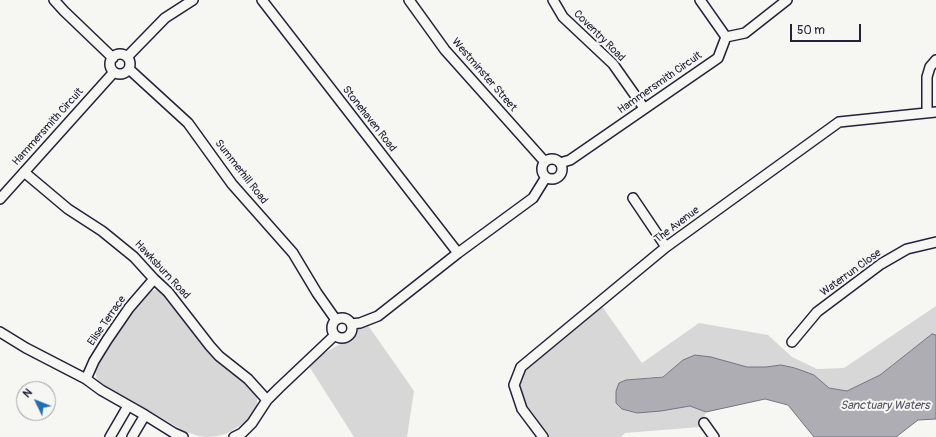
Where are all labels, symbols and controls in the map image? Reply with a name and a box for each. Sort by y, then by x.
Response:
street label: Coventry Road [571,8,627,64]
scale bar [792,16,863,42]
text: 50 m [797,23,825,38]
street label: Westminster Street [449,36,519,114]
street label: Hammersmith Circuit [615,49,705,117]
street label: Stonehaven Road [339,83,399,155]
street label: Hammersmith Circuit [10,86,86,168]
street label: Summerhill Road [212,137,270,207]
street label: The Avenue [652,204,702,246]
street label: Hawksburn Road [132,238,192,302]
street label: Waterrun Close [818,247,884,299]
street label: Elise Terrace [85,294,129,348]
north arrow [16,381,56,421]
text: N [20,386,35,400]
water label: Sanctuary Waters [840,399,930,413]

